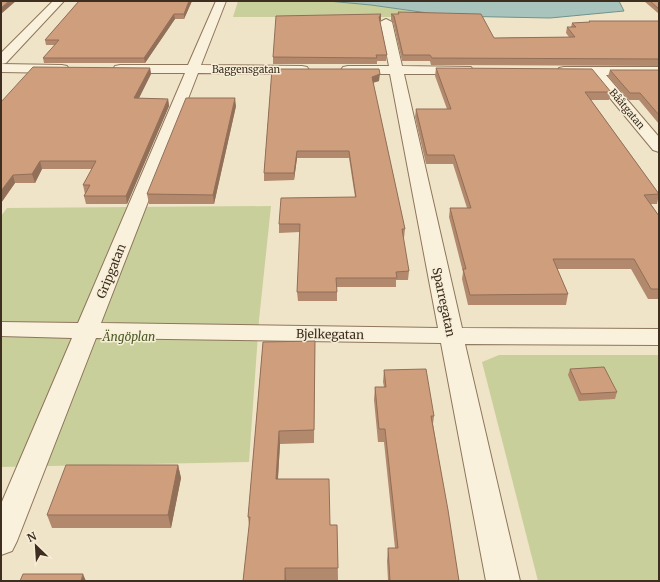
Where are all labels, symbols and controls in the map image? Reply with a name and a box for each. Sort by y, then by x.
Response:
street label: Baggensgatan [212,63,280,76]
street label: Bååtgatan [606,86,648,132]
street label: Gripgatan [93,241,129,301]
street label: Sparregatan [429,266,459,338]
street label: Bjelkegatan [296,326,364,342]
park label: Ängöplan [102,329,155,344]
north arrow [16,526,56,566]
text: N [25,529,39,545]

